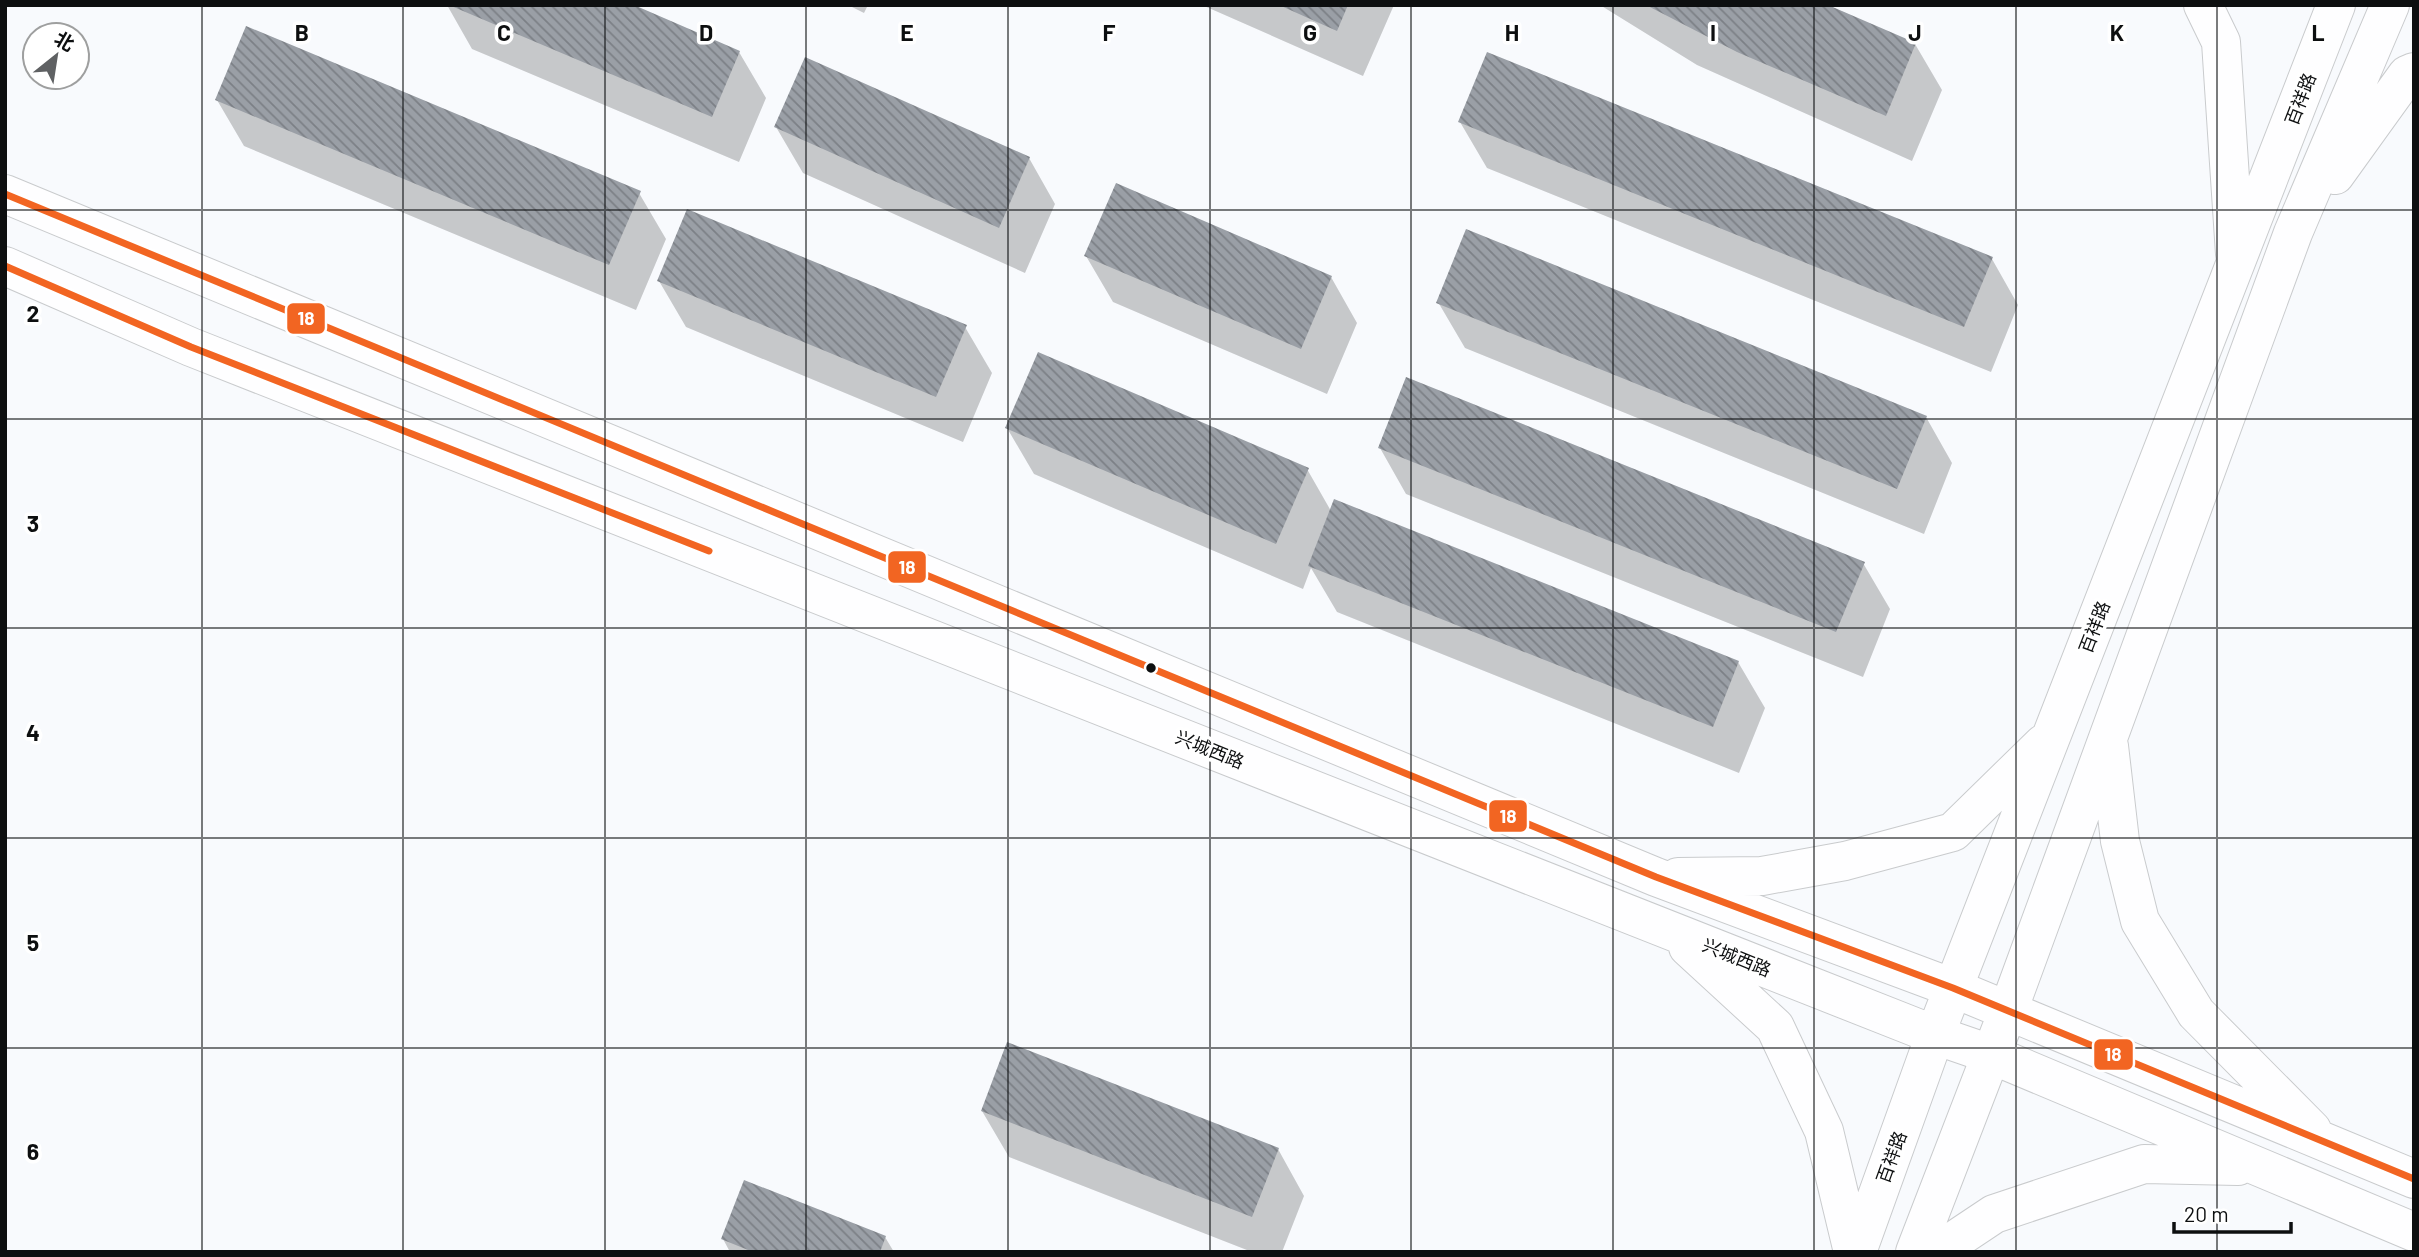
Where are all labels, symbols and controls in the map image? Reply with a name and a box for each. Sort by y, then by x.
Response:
text: B [295,18,309,46]
text: C [497,18,511,46]
text: D [699,18,713,46]
text: E [900,18,914,46]
text: F [1103,18,1116,46]
text: G [1303,18,1317,46]
text: H [1505,18,1519,46]
text: I [1710,18,1716,46]
text: J [1908,18,1922,46]
text: K [2110,18,2124,46]
text: L [2311,18,2325,46]
north arrow [21,21,91,91]
text: 北 [51,26,79,56]
street label: 百祥路 [2280,70,2320,128]
text: 2 [27,299,39,327]
line badge: 18 [286,302,326,335]
text: 18 [297,306,315,329]
text: 3 [27,509,39,537]
line badge: 18 [887,550,927,584]
text: 18 [898,555,916,578]
street label: 百祥路 [2074,598,2114,656]
unlabelled marker [1144,661,1158,675]
text: 4 [26,718,40,746]
street label: 兴城西路 [1173,725,1247,773]
line badge: 18 [1488,799,1528,833]
text: 18 [1499,804,1517,827]
text: 5 [27,928,39,956]
street label: 兴城西路 [1700,933,1774,981]
line badge: 18 [2093,1038,2134,1071]
text: 18 [2104,1042,2122,1065]
street label: 百祥路 [1871,1128,1911,1186]
text: 6 [27,1137,39,1165]
scale bar [2174,1190,2291,1234]
text: 20 m [2184,1201,2229,1226]

